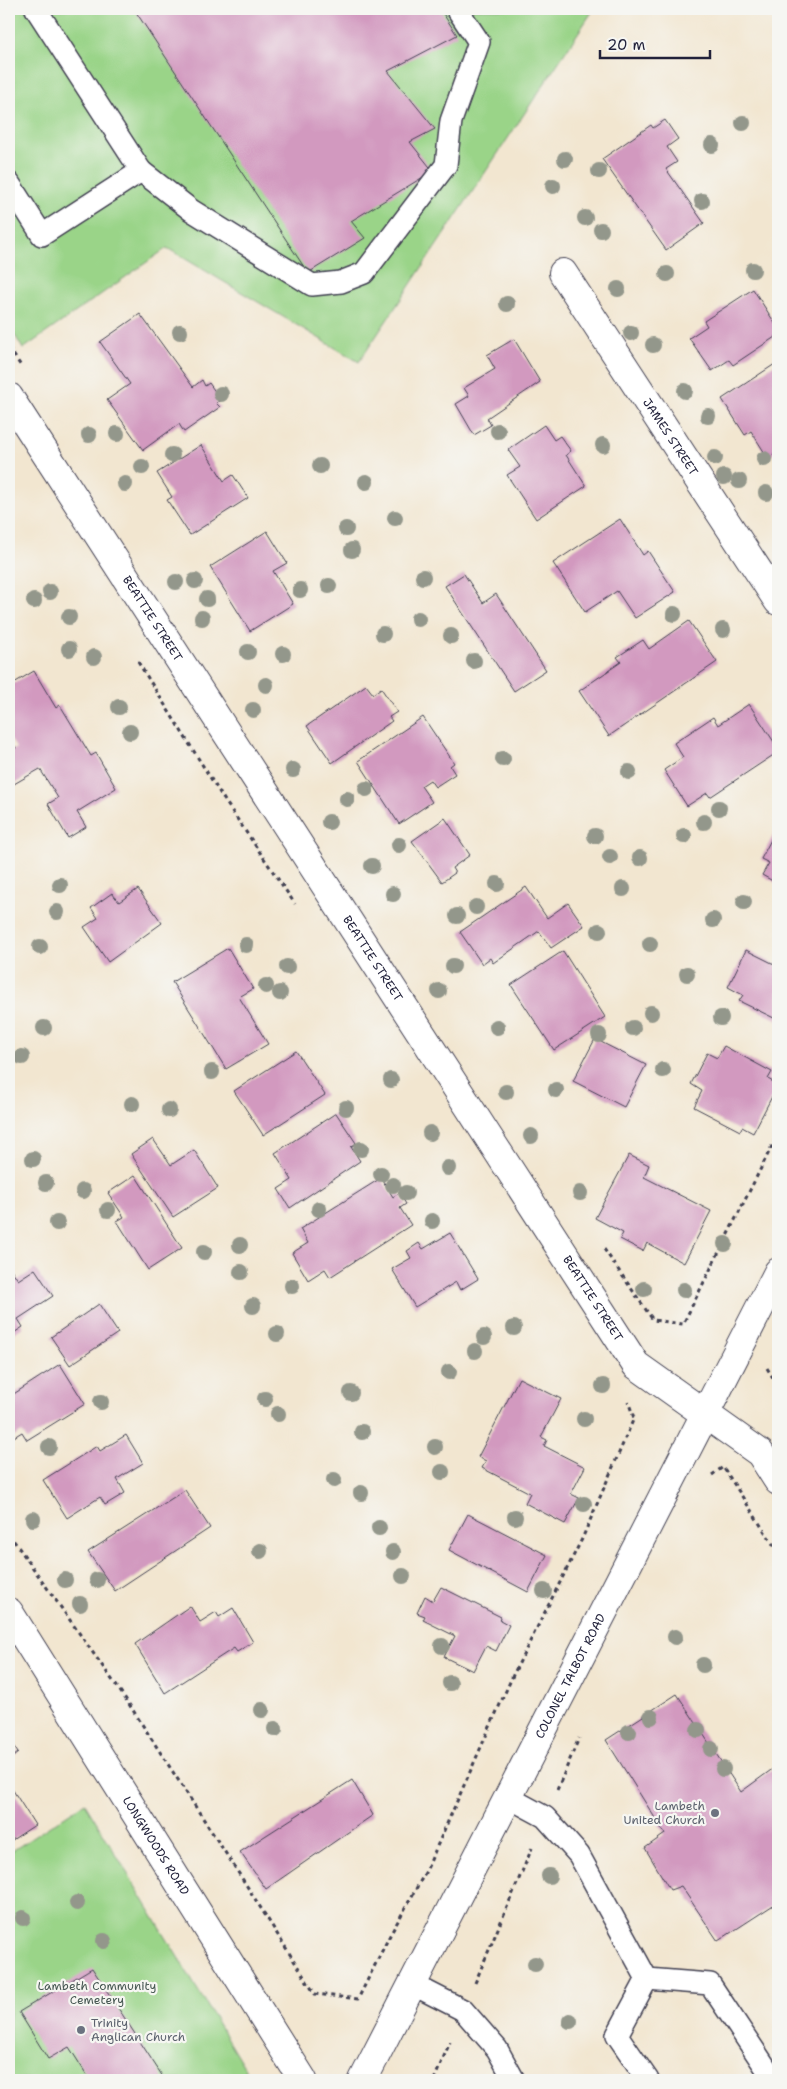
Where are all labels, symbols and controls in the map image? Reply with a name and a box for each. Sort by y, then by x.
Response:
scale bar [600,28,710,60]
text: 20 m [607,35,646,55]
street label: JAMES STREET [639,395,702,479]
street label: BEATTIE STREET [119,573,186,665]
street label: BEATTIE STREET [339,913,407,1005]
street label: BEATTIE STREET [559,1253,627,1345]
street label: COLONEL TALBOT ROAD [532,1611,609,1741]
street label: LONGWOODS ROAD [119,1793,193,1898]
place label: Lambeth United Church [624,1798,705,1828]
marker: Lambeth United Church [709,1807,721,1819]
park label: Lambeth Community Cemetery [38,1978,156,2008]
place label: Trinity Anglican Church [91,2015,185,2045]
marker: Trinity Anglican Church [75,2024,87,2036]

